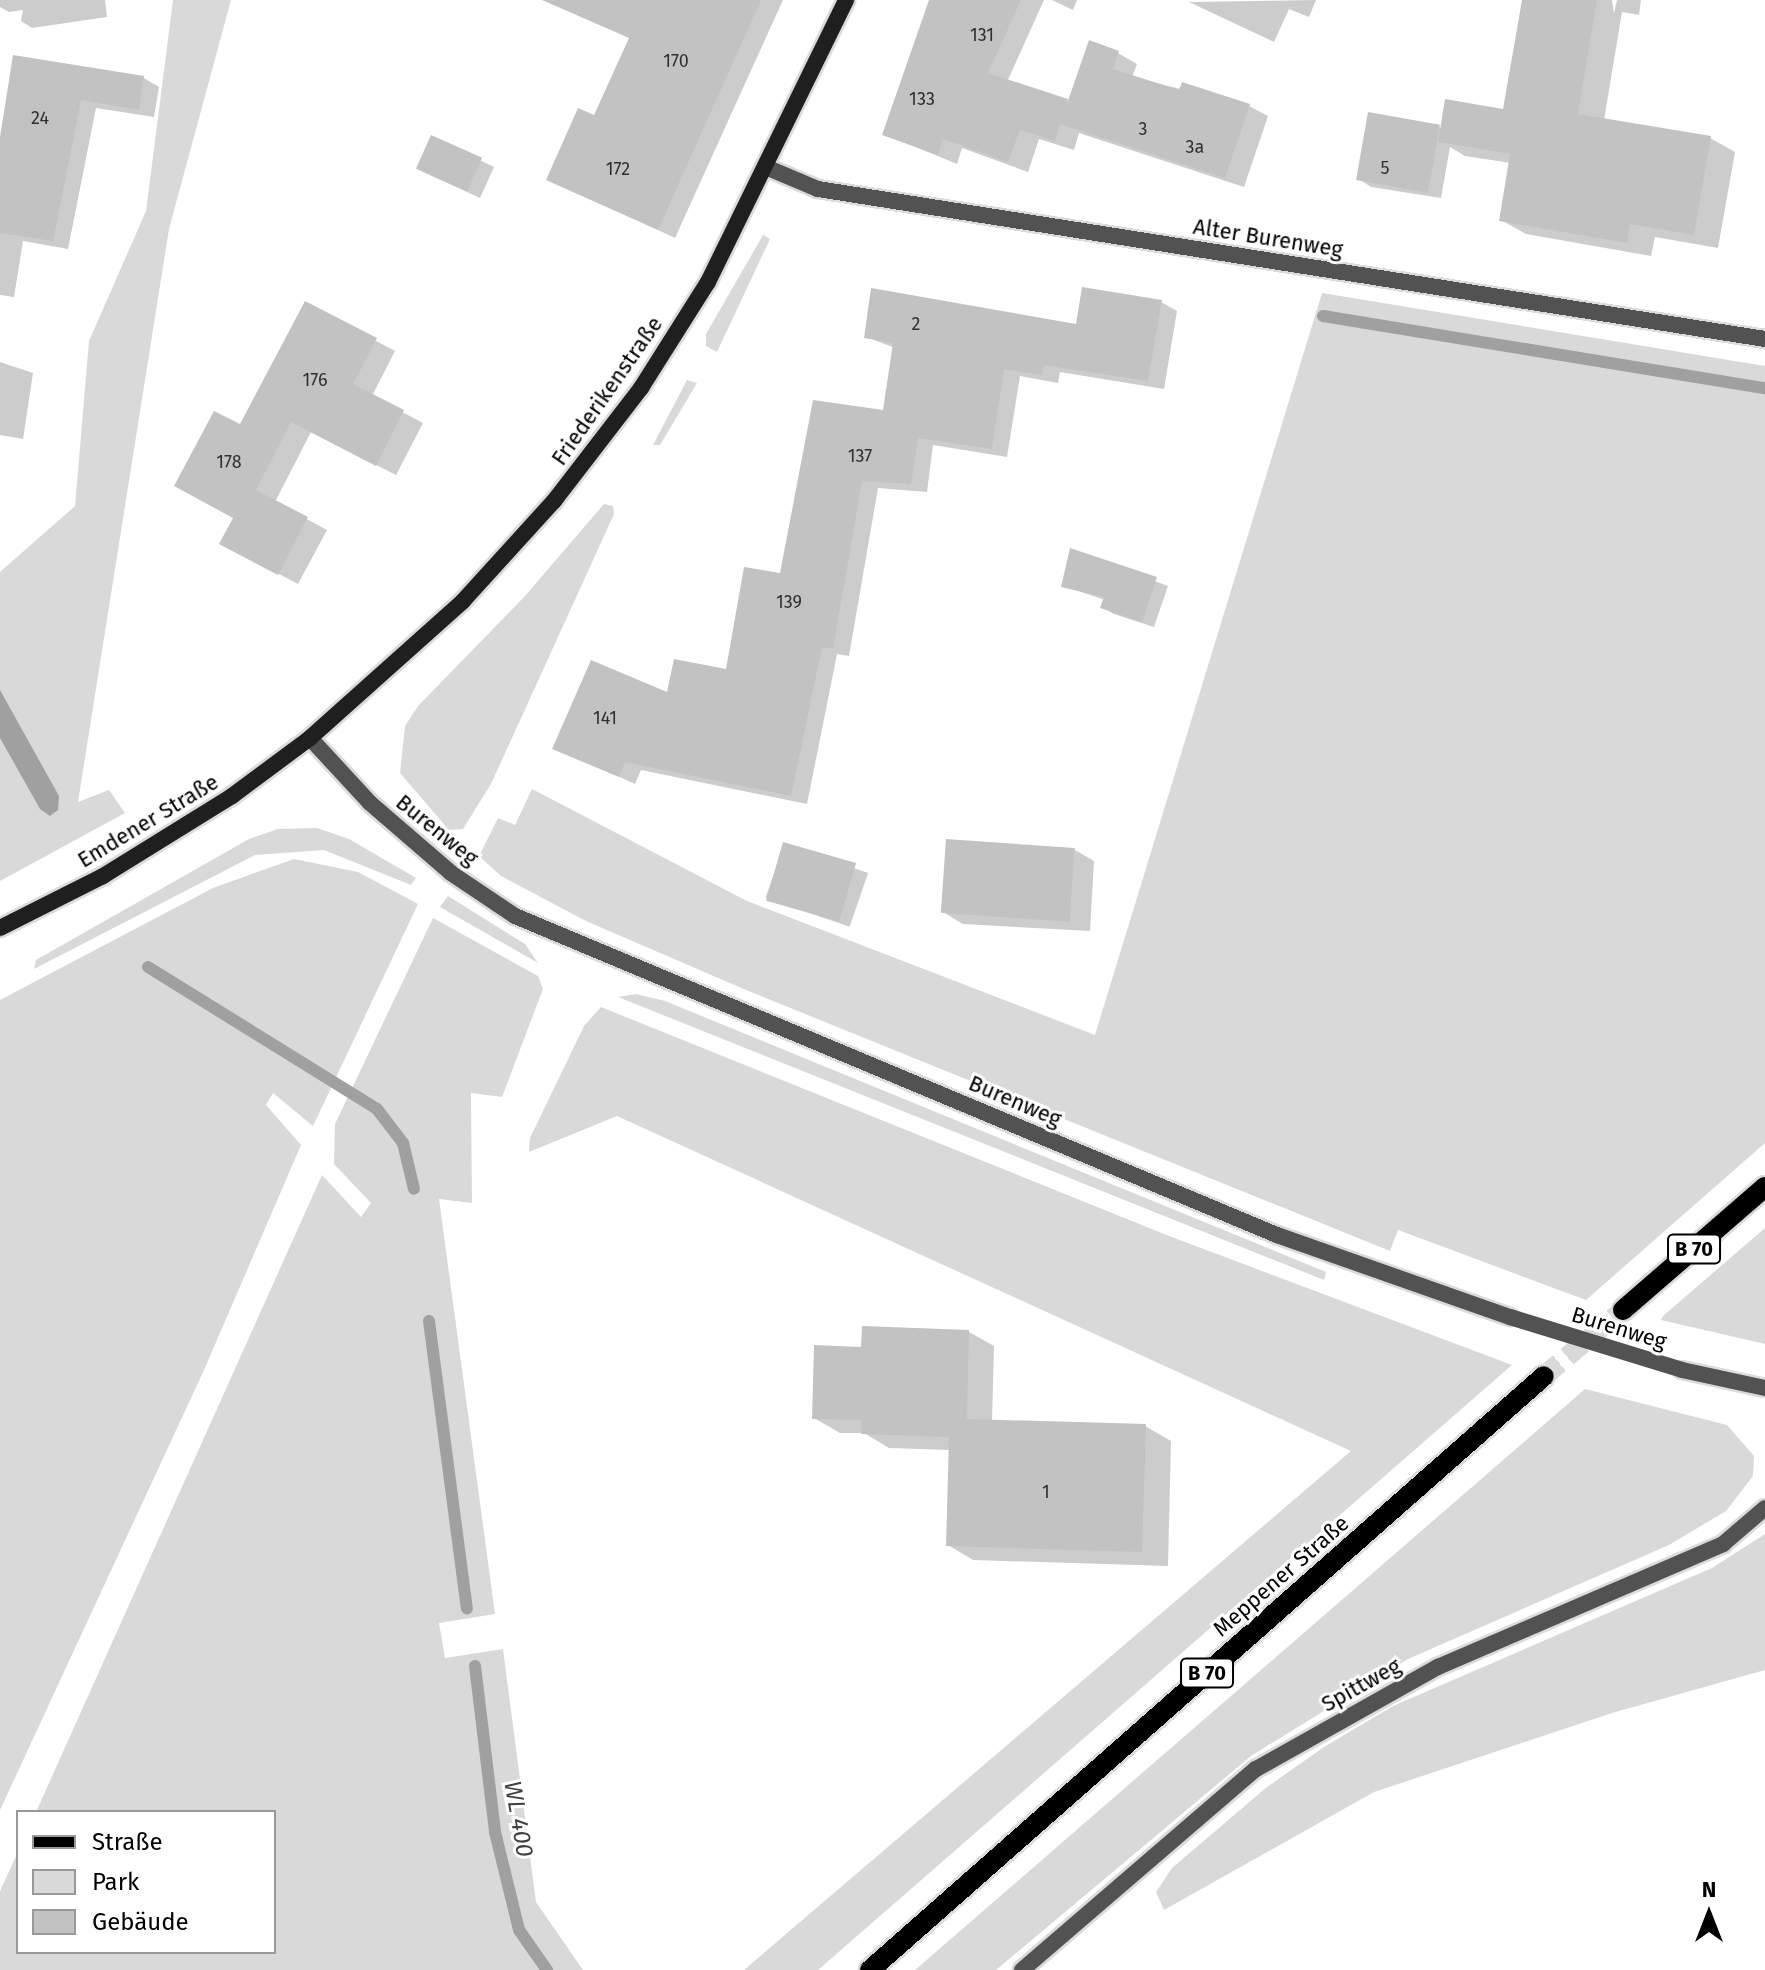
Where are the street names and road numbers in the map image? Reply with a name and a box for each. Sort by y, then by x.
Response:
street label: Alter Burenweg [1191,213,1345,263]
street label: Friederikenstraße [546,312,668,470]
street label: Emdener Straße [73,769,223,873]
street label: Burenweg [391,789,483,871]
street label: Burenweg [965,1070,1065,1132]
road number: B 70 [1666,1233,1722,1265]
street label: Burenweg [1568,1301,1670,1355]
street label: Meppener Straße [1208,1510,1354,1642]
street label: Spittweg [1317,1653,1405,1717]
road number: B 70 [1179,1657,1235,1689]

